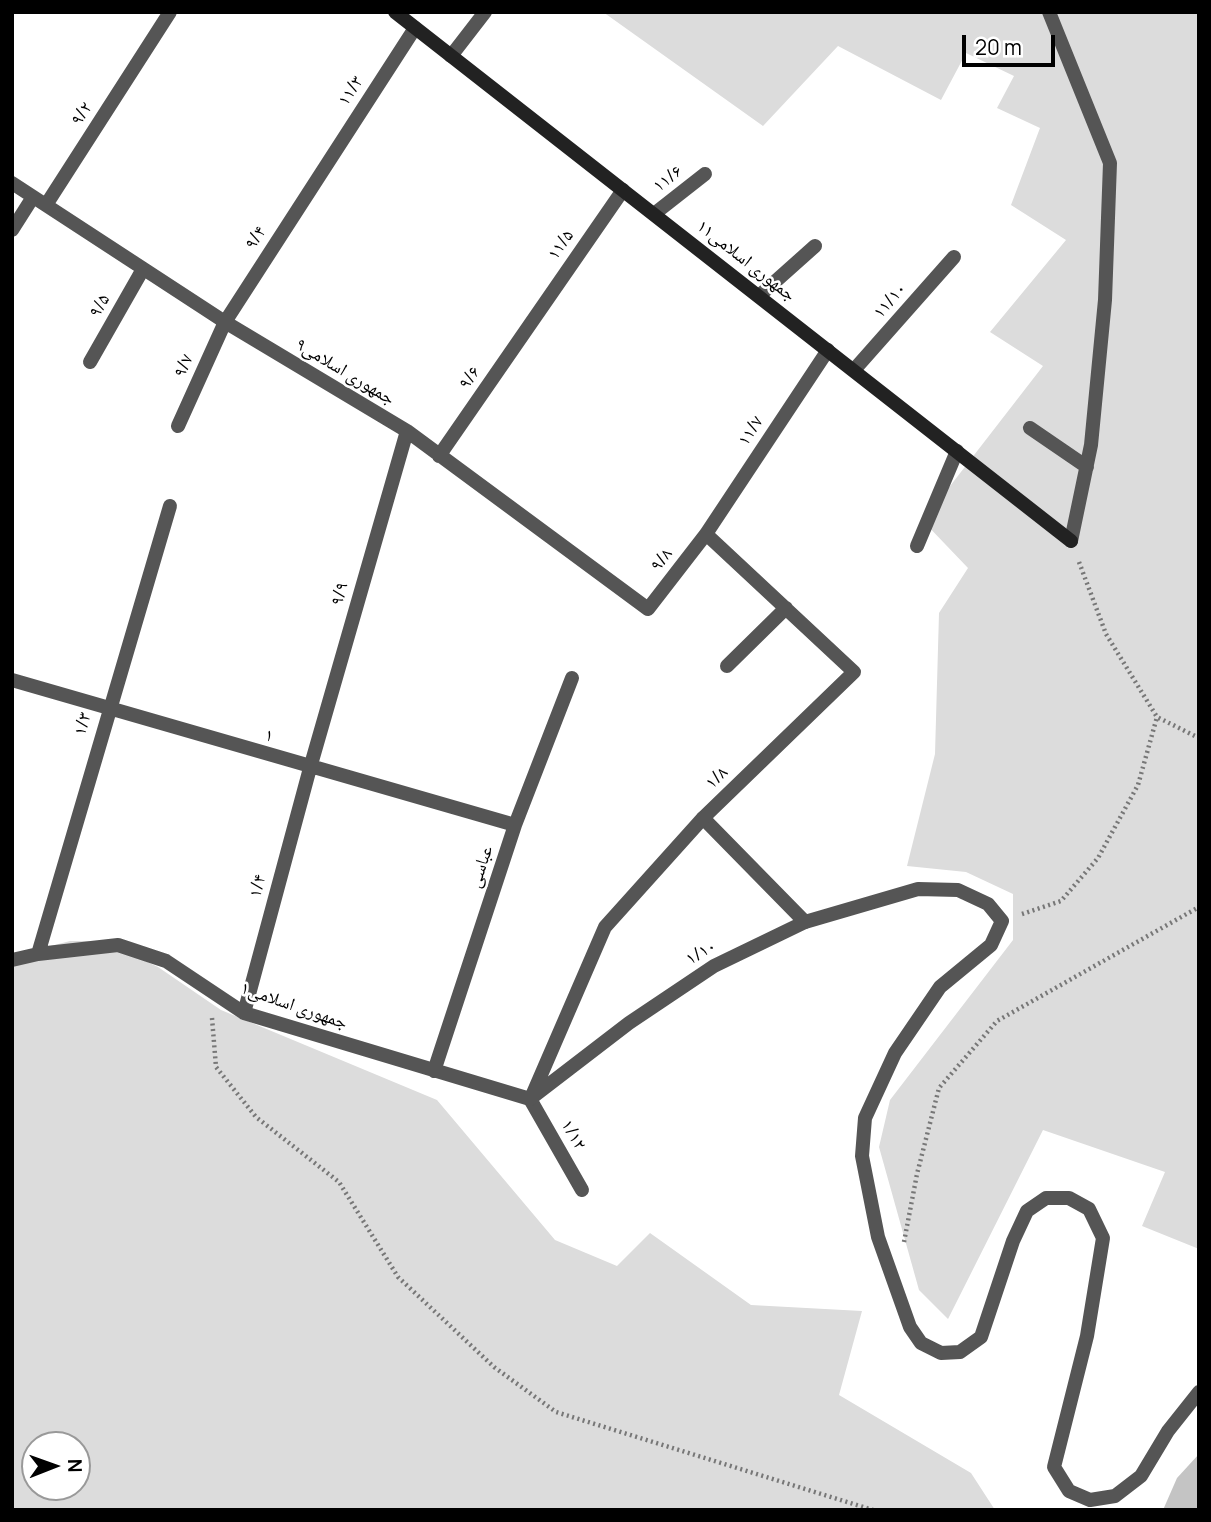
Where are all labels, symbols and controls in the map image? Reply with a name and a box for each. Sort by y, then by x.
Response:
scale bar [966,21,1059,65]
text: 20 m [975,33,1022,61]
street label: ۱۱/۳ [333,72,369,110]
street label: ۹/۲ [67,98,97,130]
street label: ۱۱/۶ [649,161,687,197]
street label: جمهوری اسلامی۱۱ [692,216,800,306]
street label: ۹/۴ [241,222,271,254]
street label: ۱۱/۵ [543,226,579,264]
street label: ۱۱/۱۰ [869,279,911,323]
street label: ۹/۵ [85,291,115,321]
street label: جمهوری اسلامی۹ [292,334,398,410]
street label: ۹/۷ [169,351,199,381]
street label: ۹/۶ [455,362,485,394]
street label: ۱۱/۷ [733,412,769,450]
street label: ۹/۸ [646,544,678,576]
street label: ۹/۹ [326,580,354,608]
street label: ۱/۳ [69,710,97,738]
street label: ۱ [262,725,276,747]
street label: ۱/۸ [701,762,733,794]
street label: عباسی [464,843,498,891]
street label: ۱/۴ [245,872,271,900]
street label: ۱/۱۰ [682,936,720,970]
street label: جمهوری اسلامی۱ [238,978,350,1034]
street label: ۱/۱۲ [556,1116,590,1154]
north arrow [21,1431,91,1501]
text: N [62,1459,88,1473]

